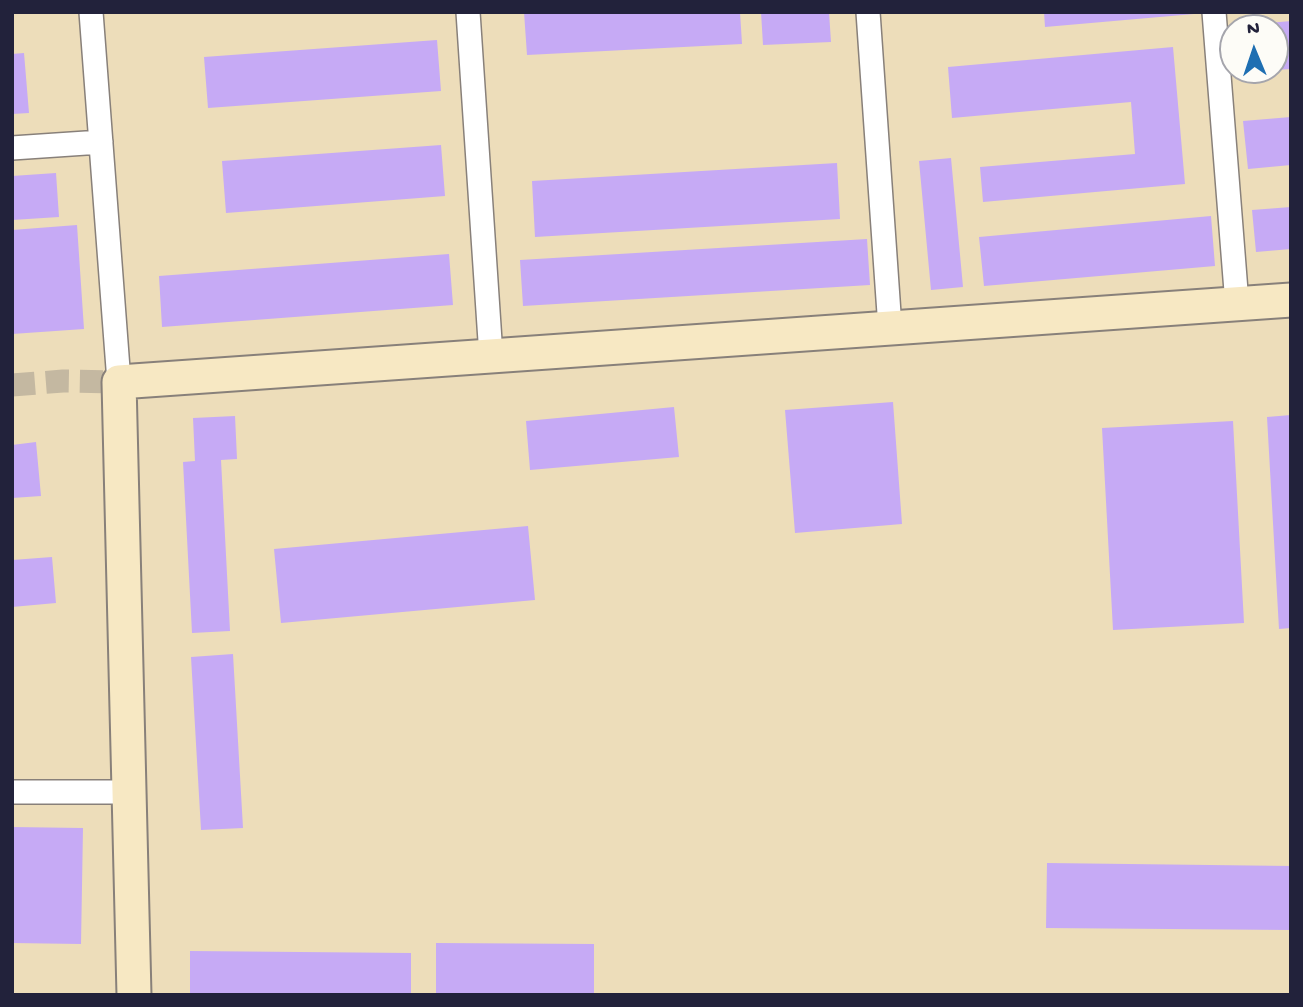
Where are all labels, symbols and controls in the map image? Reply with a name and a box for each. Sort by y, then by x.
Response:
north arrow [1219,14,1289,84]
text: N [1247,18,1260,41]

